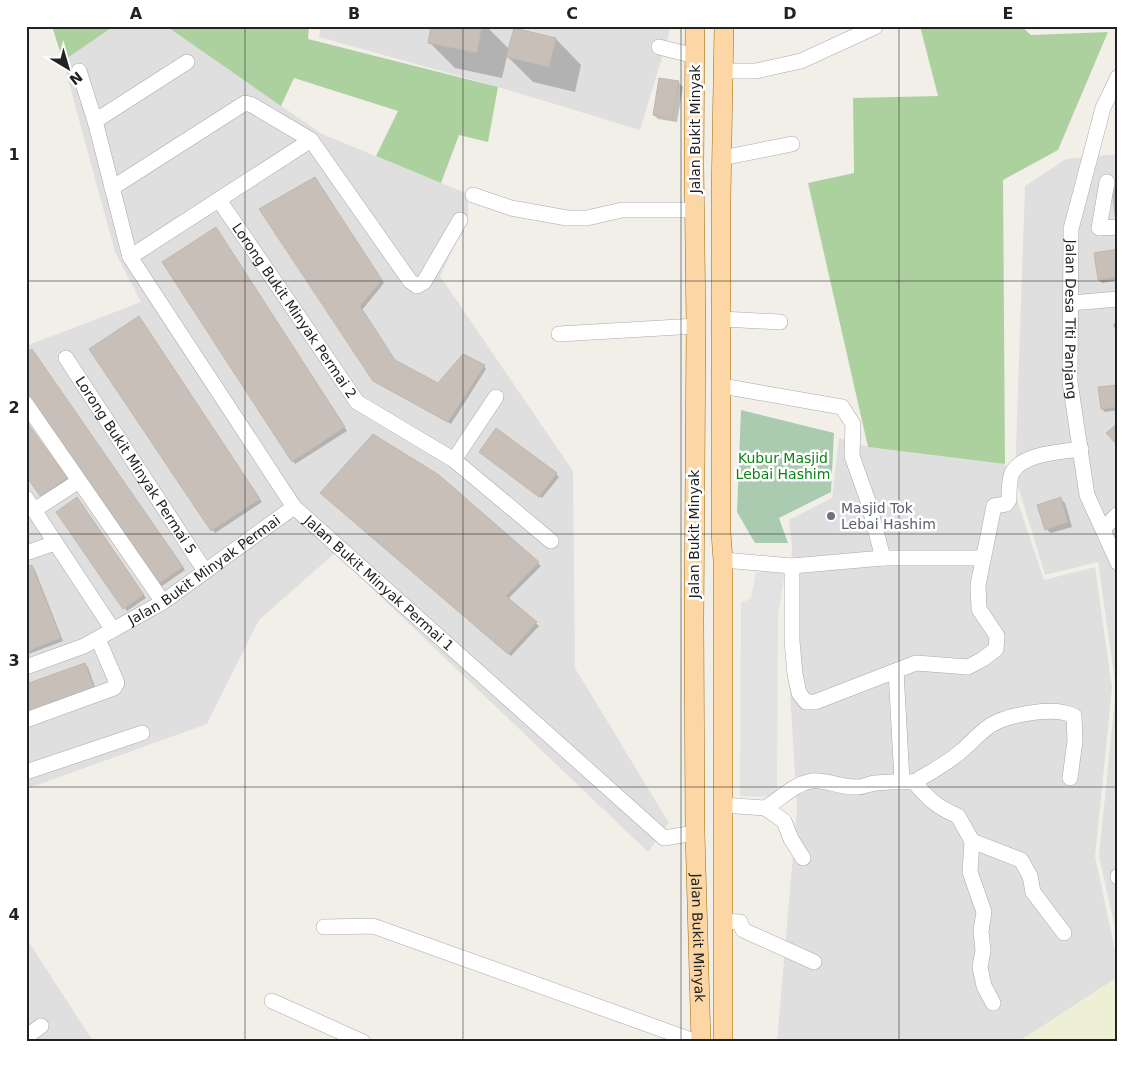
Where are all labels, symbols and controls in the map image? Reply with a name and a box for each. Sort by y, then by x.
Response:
text: A [130,4,143,23]
text: B [348,4,360,23]
text: C [566,4,578,23]
text: D [783,4,797,23]
text: E [1003,4,1013,23]
north arrow [42,42,92,92]
street label: Jalan Bukit Minyak [687,64,703,194]
text: N [66,68,86,88]
text: 1 [8,145,20,164]
street label: Lorong Bukit Minyak Permai 2 [229,220,360,401]
street label: Jalan Desa Titi Panjang [1062,238,1080,400]
street label: Lorong Bukit Minyak Permai 5 [72,373,200,557]
text: 2 [8,398,20,417]
park label: Kubur Masjid Lebai Hashim [736,450,830,482]
street label: Jalan Bukit Minyak [686,469,702,599]
place label: Masjid Tok Lebai Hashim [841,500,936,532]
marker: Masjid Tok Lebai Hashim [825,510,837,522]
street label: Jalan Bukit Minyak Permai 1 [300,511,457,654]
street label: Jalan Bukit Minyak Permai [124,512,283,628]
text: 3 [8,651,20,670]
street label: Jalan Bukit Minyak [688,872,708,1003]
text: 4 [8,905,20,924]

